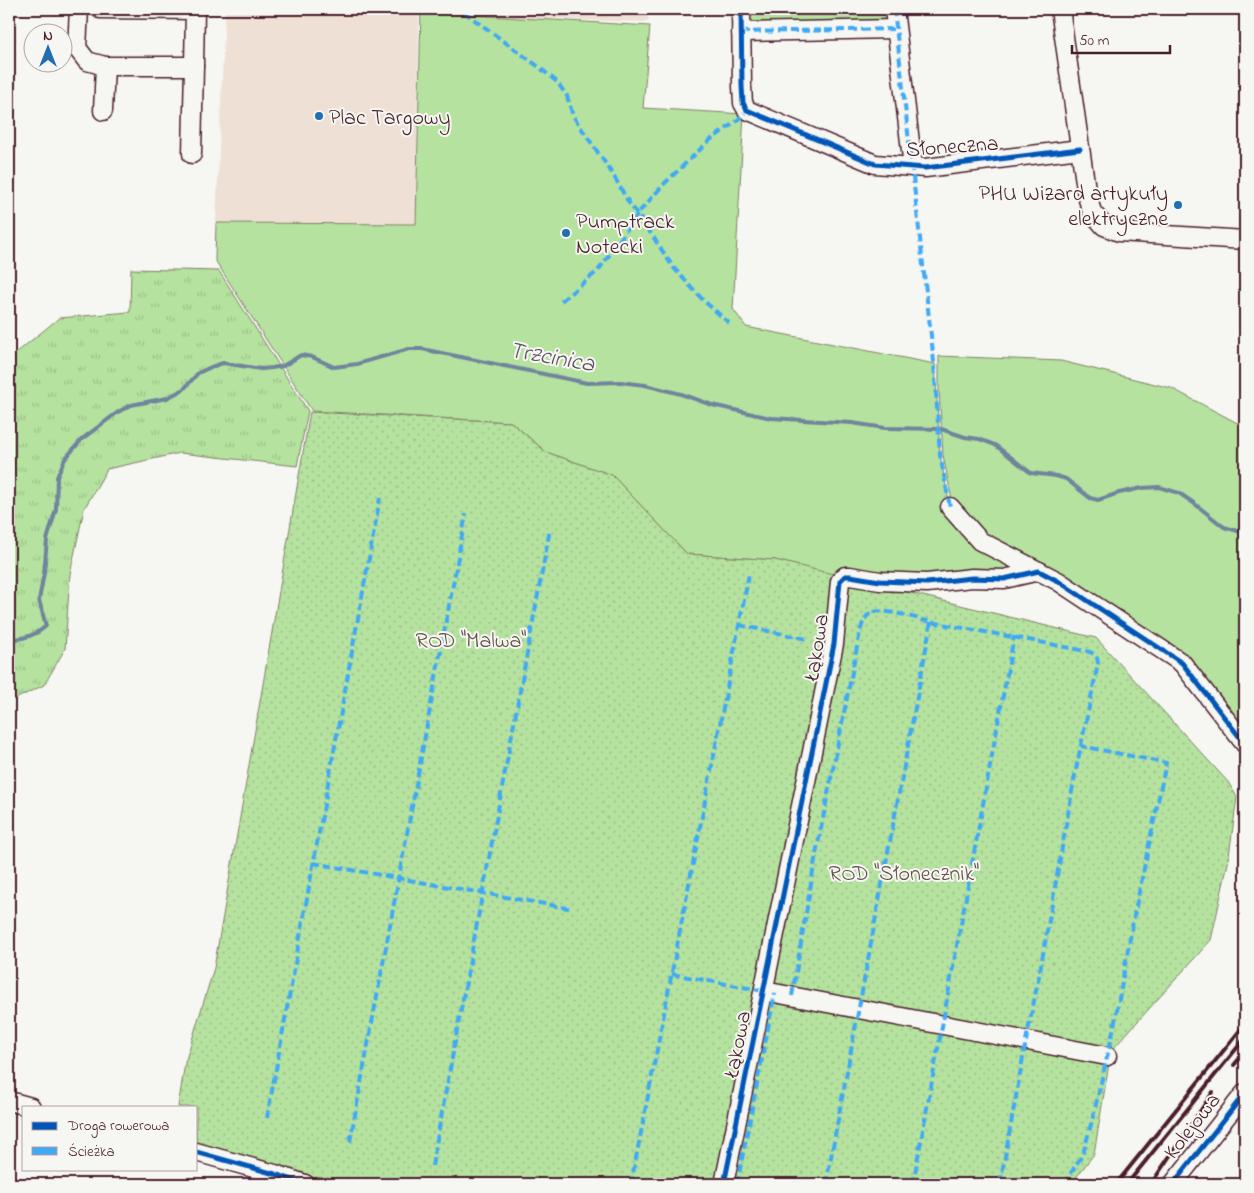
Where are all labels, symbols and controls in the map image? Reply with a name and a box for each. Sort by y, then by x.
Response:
north arrow [22,22,72,72]
scale bar [1072,22,1169,54]
text: N [43,26,53,47]
text: 50 m [1079,30,1110,52]
place label: Plac Targowy [329,103,451,136]
marker: Plac Targowy [313,110,325,122]
street label: Słoneczna [905,129,1000,167]
place label: PHU Wizard artykuły elektryczne [979,179,1168,237]
marker: PHU Wizard artykuły elektryczne [1172,199,1184,211]
place label: Pumptrack Notecki [576,207,675,264]
marker: Pumptrack Notecki [560,227,572,239]
water label: Trzcinica [506,334,598,383]
street label: Łąkowa [797,612,839,684]
park label: ROD "Malwa" [416,626,527,658]
park label: ROD "Słonecznik" [829,859,979,891]
street label: Łąkowa [717,1008,761,1082]
street label: Kolejowa [1157,1087,1230,1167]
legend [22,1106,198,1170]
text: Droga rowerowa [67,1115,169,1138]
text: Ścieżka [68,1141,115,1163]

